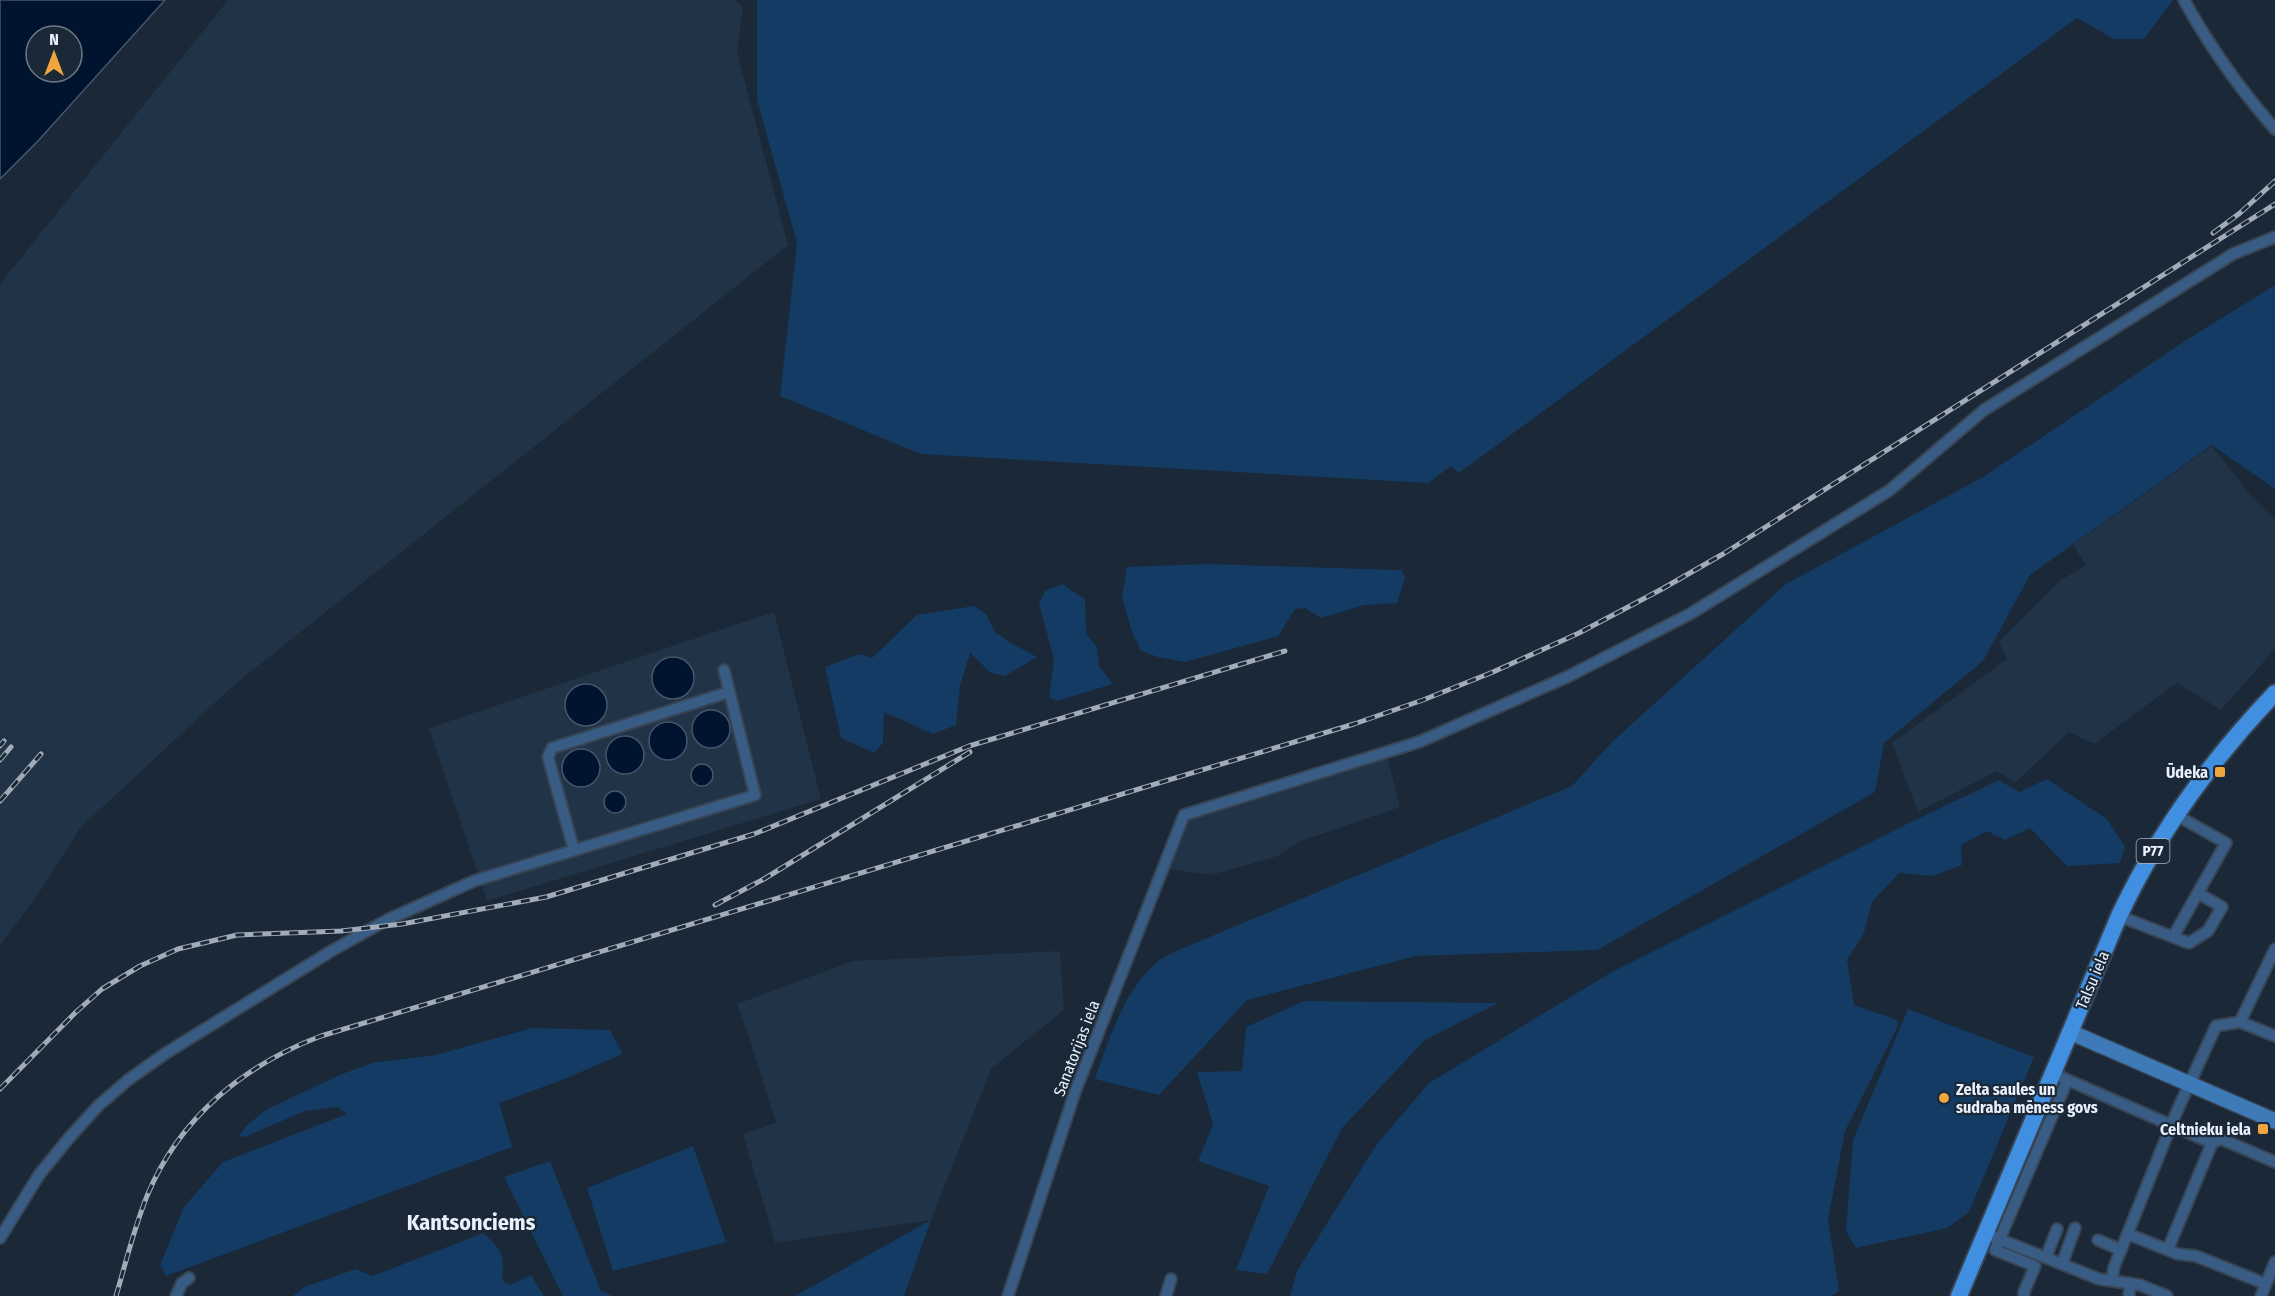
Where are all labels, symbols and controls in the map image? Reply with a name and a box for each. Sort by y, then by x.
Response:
north arrow [24,24,84,84]
text: N [49,30,59,49]
place label: Ūdeka [2166,763,2208,782]
marker: Ūdeka [2213,765,2227,779]
road number: P77 [2136,839,2170,863]
street label: Talsu iela [2072,948,2113,1012]
street label: Sanatorijas iela [1049,997,1104,1099]
place label: Zelta saules un sudraba mēness govs [1956,1080,2098,1117]
marker: Zelta saules un sudraba mēness govs [1937,1091,1951,1105]
place label: Celtnieku iela [2160,1120,2251,1139]
marker: Celtnieku iela [2256,1122,2270,1136]
district label: Kantsonciems [407,1209,536,1236]

